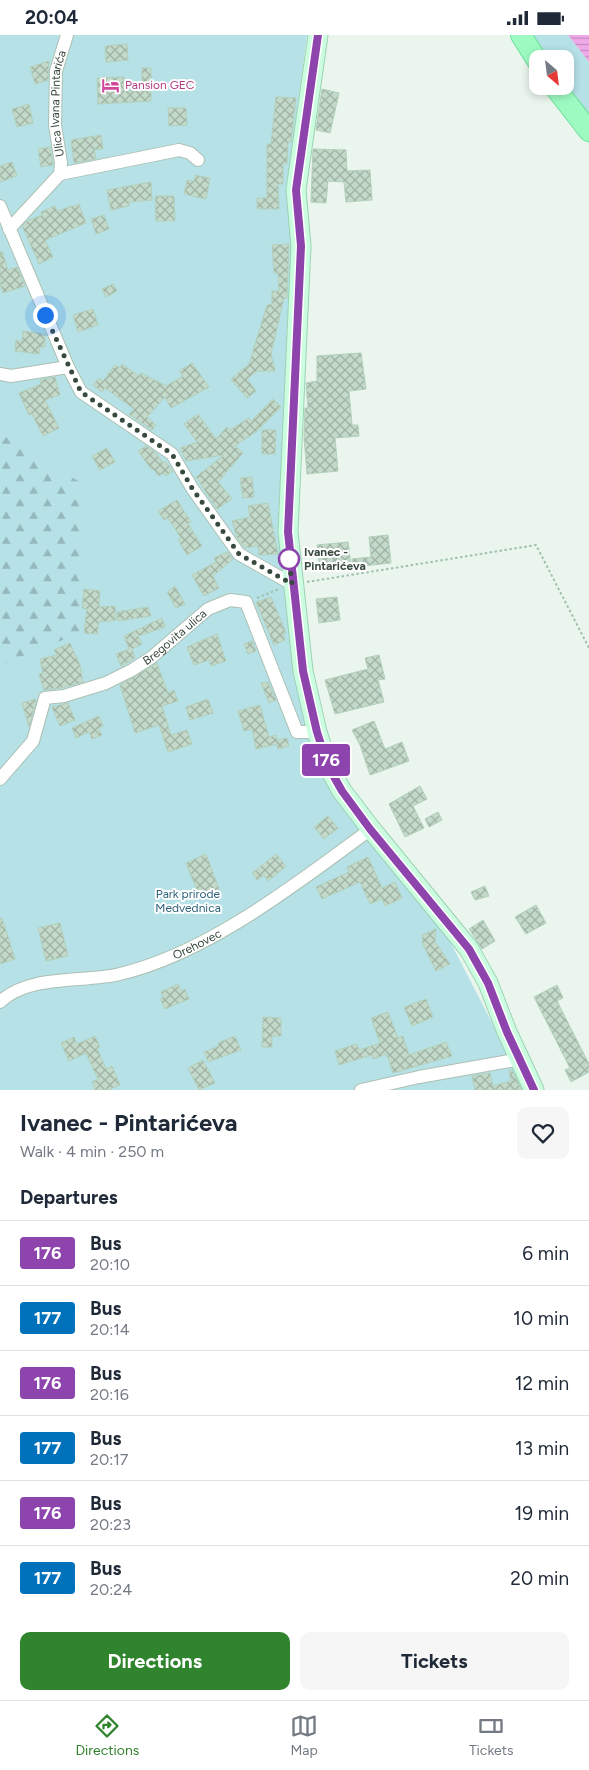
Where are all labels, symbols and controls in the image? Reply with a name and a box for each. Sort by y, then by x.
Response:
text: 20:04 [25,6,78,29]
street label: Ulica Ivana Pintarića [48,49,69,158]
north arrow [529,50,574,95]
map controls [529,50,574,95]
hotel icon: Pansion GEC [101,75,121,95]
place label: Pansion GEC [125,78,195,92]
your location [33,303,58,328]
place label: Ivanec - Pintarićeva [304,545,366,573]
marker: Ivanec - Pintarićeva [278,548,300,570]
street label: Bregovita ulica [140,606,209,668]
line badge: 176 [297,744,355,776]
text: 176 [312,749,340,771]
park label: Park prirode Medvednica [155,887,221,915]
street label: Orehovec [170,926,224,962]
button: heart [517,1107,569,1159]
text: Ivanec - Pintarićeva [20,1108,238,1137]
text: Walk · 4 min · 250 m [20,1142,164,1161]
text: Departures [20,1186,118,1209]
text: Bus [90,1232,121,1255]
text: 176 [33,1242,62,1264]
text: 6 min [522,1242,569,1265]
text: 20:10 [90,1255,130,1274]
text: Bus [90,1297,121,1320]
text: 177 [34,1307,61,1329]
text: 10 min [513,1307,569,1330]
text: 20:14 [90,1320,130,1339]
text: Bus [90,1362,121,1385]
text: 176 [33,1372,62,1394]
text: 12 min [515,1372,569,1395]
text: 20:16 [90,1385,129,1404]
text: Bus [90,1427,121,1450]
text: 177 [34,1437,61,1459]
text: 13 min [515,1437,569,1460]
text: 20:17 [90,1450,128,1469]
text: Bus [90,1492,121,1515]
text: 176 [33,1502,62,1524]
text: 19 min [515,1502,569,1525]
text: 20:23 [90,1515,131,1534]
text: Bus [90,1557,121,1580]
text: 177 [34,1567,61,1589]
text: 20 min [510,1567,569,1590]
text: 20:24 [90,1580,132,1599]
button: Directions [20,1632,290,1690]
button: Tickets [300,1632,569,1690]
tab: Directions [75,1712,139,1759]
tab: Map [290,1712,318,1759]
tab: Tickets [469,1712,514,1759]

